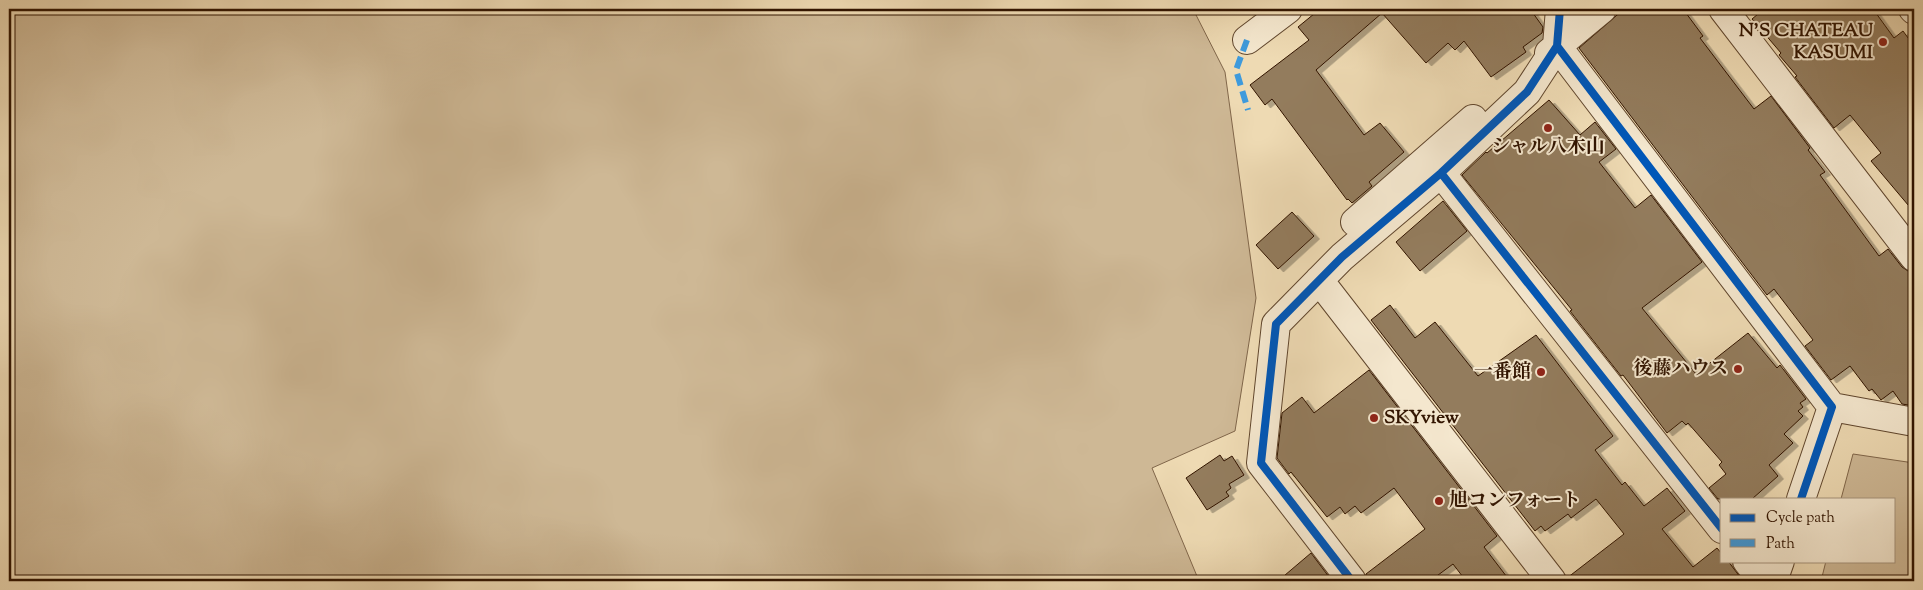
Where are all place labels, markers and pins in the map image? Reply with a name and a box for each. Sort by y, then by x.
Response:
place label: N'S CHATEAU KASUMI [1739,18,1874,67]
marker: N'S CHATEAU KASUMI [1877,36,1889,48]
marker: シャル八木山 [1542,122,1554,134]
place label: シャル八木山 [1491,134,1605,161]
place label: 後藤ハウス [1634,356,1728,383]
place label: 一番館 [1474,359,1531,386]
marker: 後藤ハウス [1732,363,1744,375]
marker: 一番館 [1535,366,1547,378]
place label: SKYview [1384,405,1460,432]
marker: SKYview [1368,412,1380,424]
place label: 旭コンフォート [1449,488,1581,515]
marker: 旭コンフォート [1433,495,1445,507]

